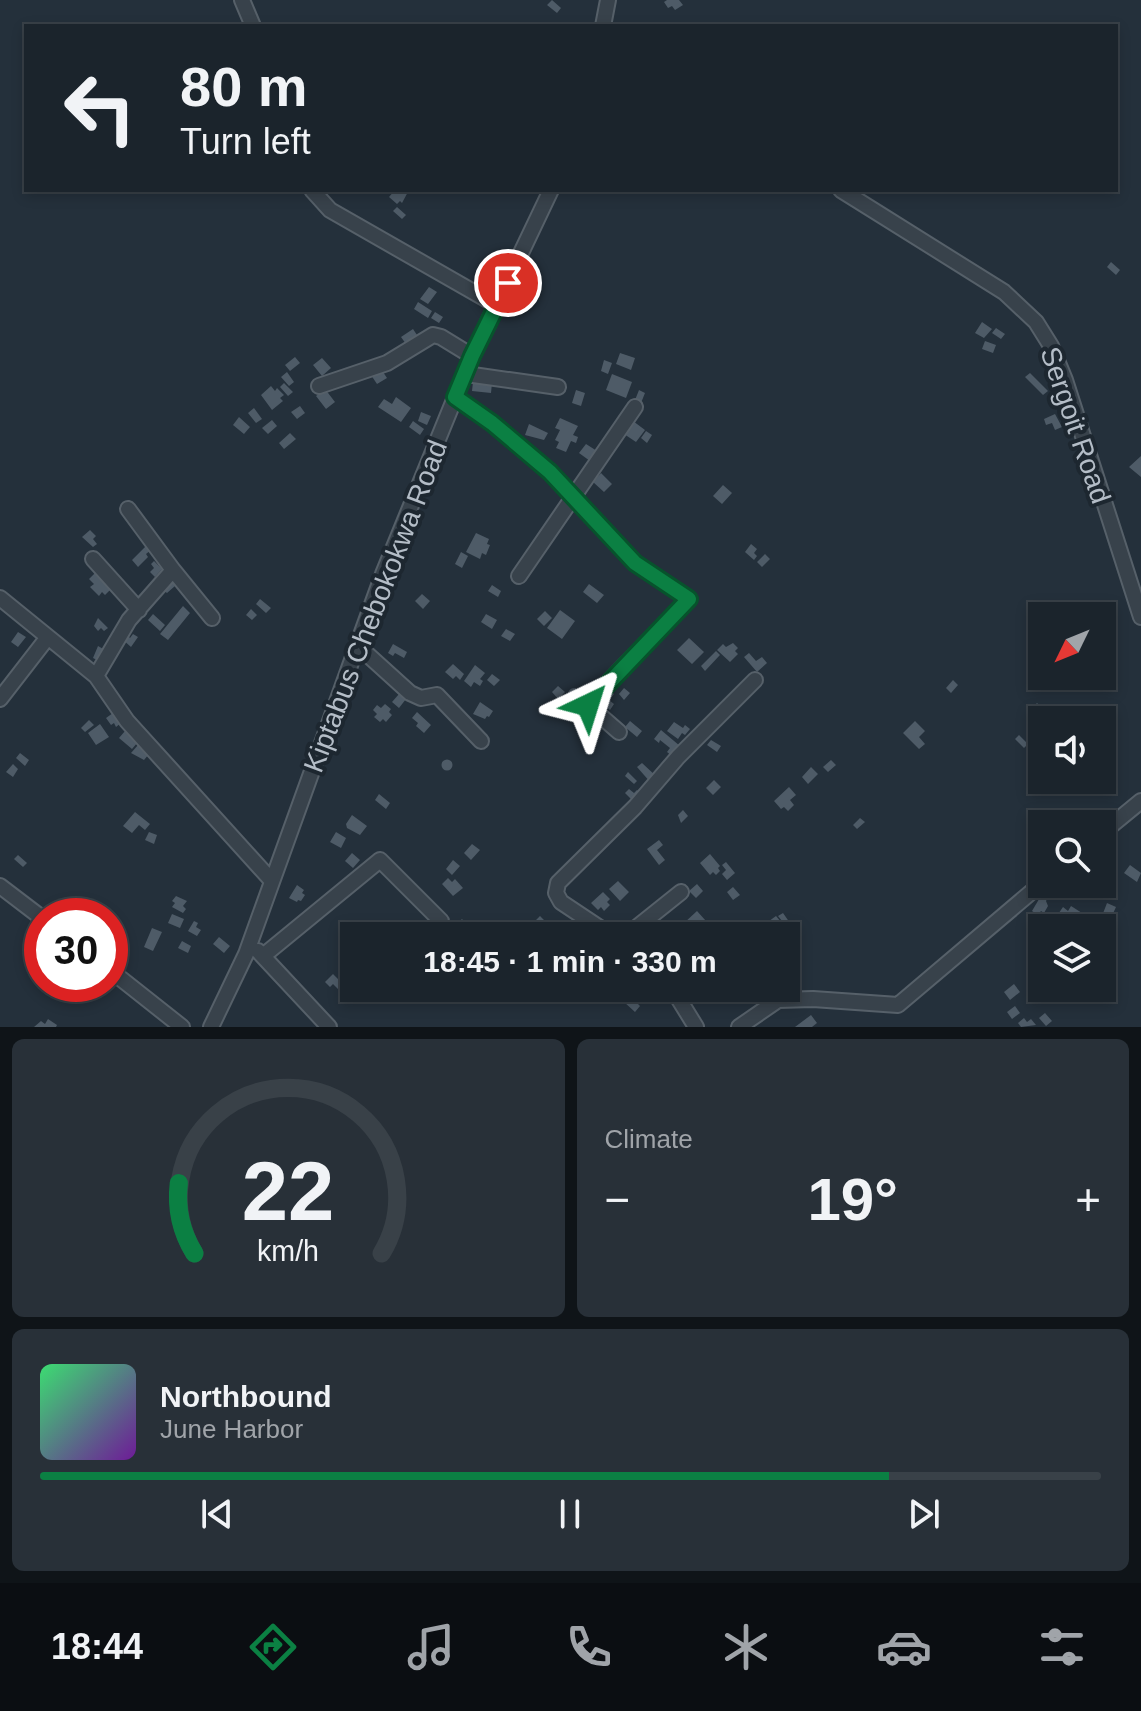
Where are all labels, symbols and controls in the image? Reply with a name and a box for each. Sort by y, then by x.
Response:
text: 80 m [180,55,308,118]
icon: left [48,56,152,160]
text: Turn left [180,121,311,162]
pin [474,249,542,317]
icon: arrive [486,261,530,305]
street label: Sergoit Road [1034,343,1117,507]
street label: Kiptabus Chebokokwa Road [298,436,453,777]
north arrow [1028,602,1116,690]
map controls [1028,602,1116,1002]
position arrow [546,663,630,747]
button: sound [1028,706,1116,794]
button: search [1028,810,1116,898]
speed limit sign: 30 [24,898,128,1002]
button: layers [1028,914,1116,1002]
text: 18:45 · 1 min · 330 m [423,945,717,978]
text: Climate [605,1124,693,1154]
text: 22 [242,1145,335,1238]
text: 19° [807,1166,898,1233]
text: − [605,1175,630,1224]
text: + [1075,1175,1101,1224]
text: km/h [257,1235,319,1267]
text: Northbound [160,1380,332,1413]
text: June Harbor [160,1414,303,1444]
icon: previous [195,1492,239,1536]
icon: pause [548,1492,592,1536]
icon: next [902,1492,946,1536]
icon: directions [245,1619,301,1675]
icon: music [403,1619,459,1675]
icon: phone [561,1619,617,1675]
icon: climate [718,1619,774,1675]
icon: car [876,1619,932,1675]
icon: filters [1034,1619,1090,1675]
text: 18:44 [51,1626,143,1667]

